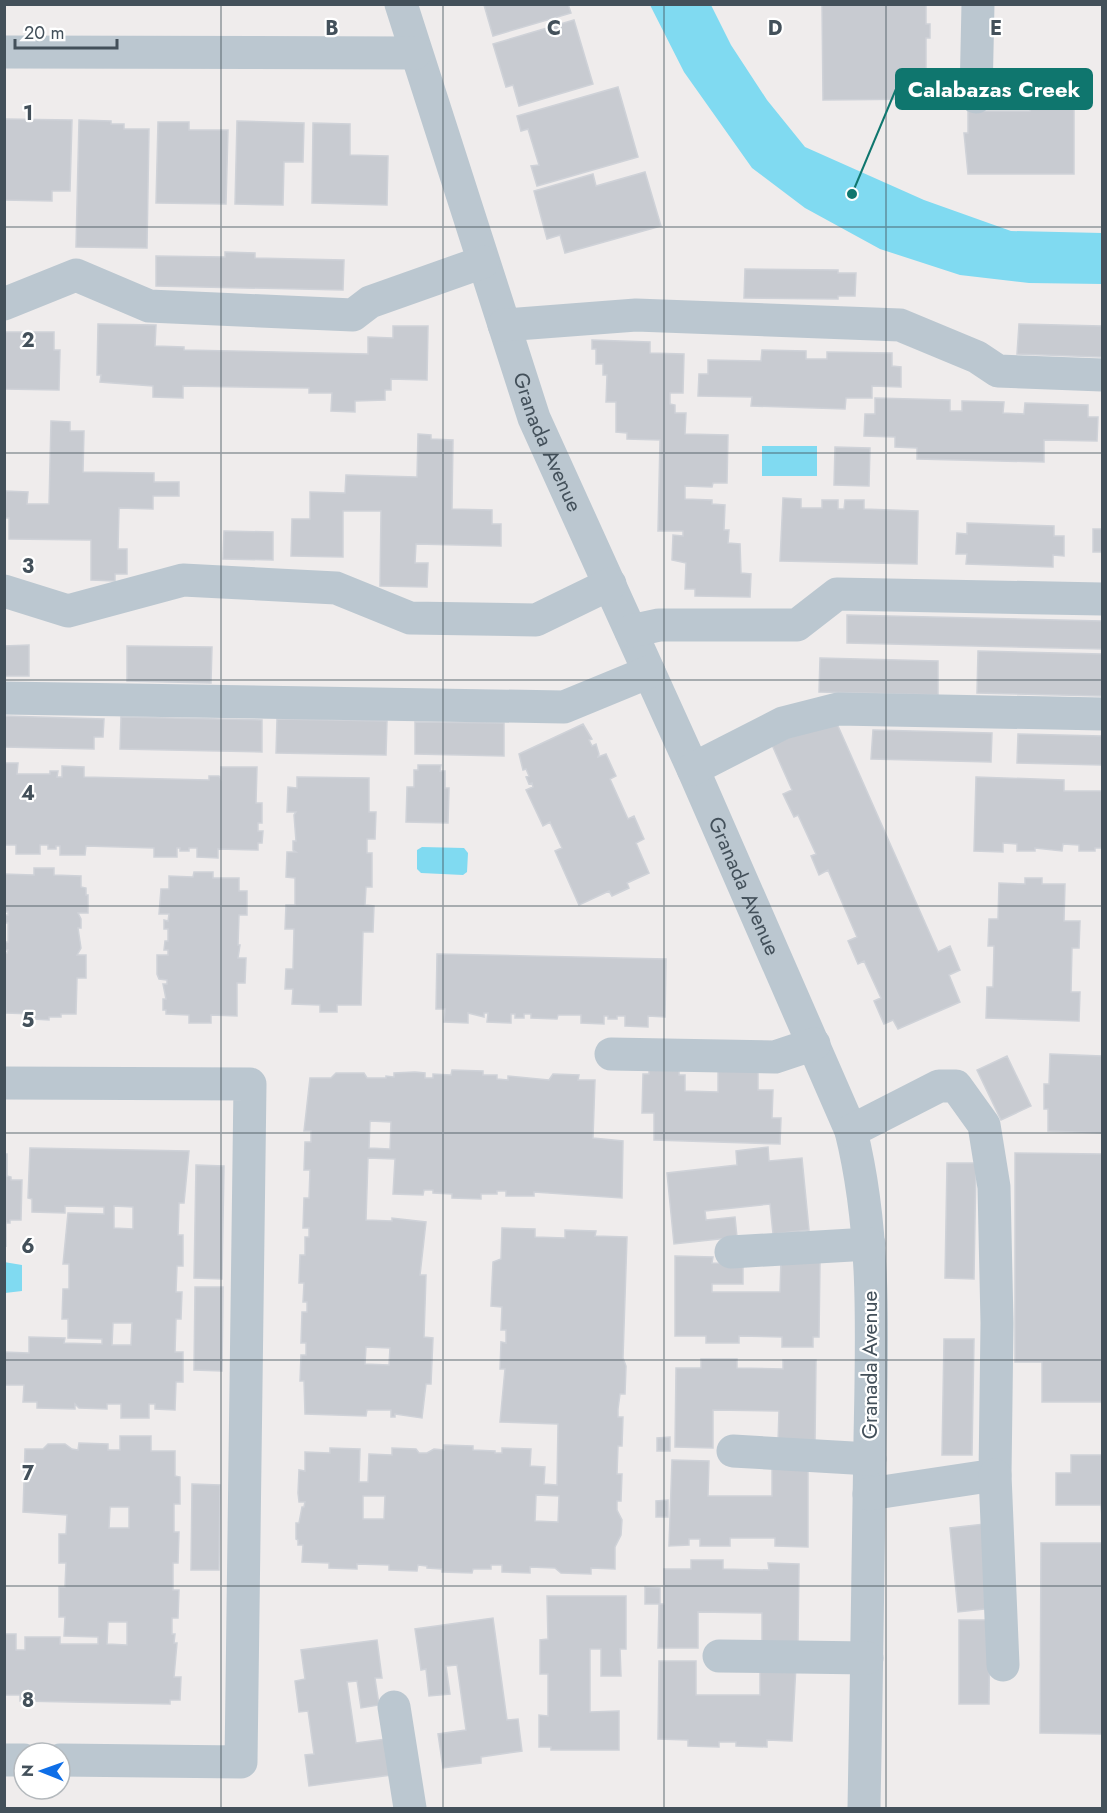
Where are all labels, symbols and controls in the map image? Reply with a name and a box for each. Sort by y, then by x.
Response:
scale bar [15,12,117,50]
text: B [325,14,339,43]
text: C [547,14,561,43]
text: D [768,14,782,43]
text: E [990,14,1002,43]
text: 20 m [24,20,64,46]
callout: Calabazas Creek [896,69,1092,109]
text: Calabazas Creek [908,73,1081,105]
text: 1 [23,99,33,128]
text: 2 [21,326,35,355]
street label: Granada Avenue [505,369,590,517]
text: 3 [22,552,34,581]
text: 4 [21,779,35,808]
street label: Granada Avenue [701,812,788,960]
text: 5 [22,1006,35,1035]
text: 6 [21,1232,35,1261]
street label: Granada Avenue [855,1291,885,1439]
text: 7 [22,1459,35,1488]
text: 8 [22,1686,34,1715]
north arrow [12,1741,72,1801]
text: N [16,1764,39,1777]

